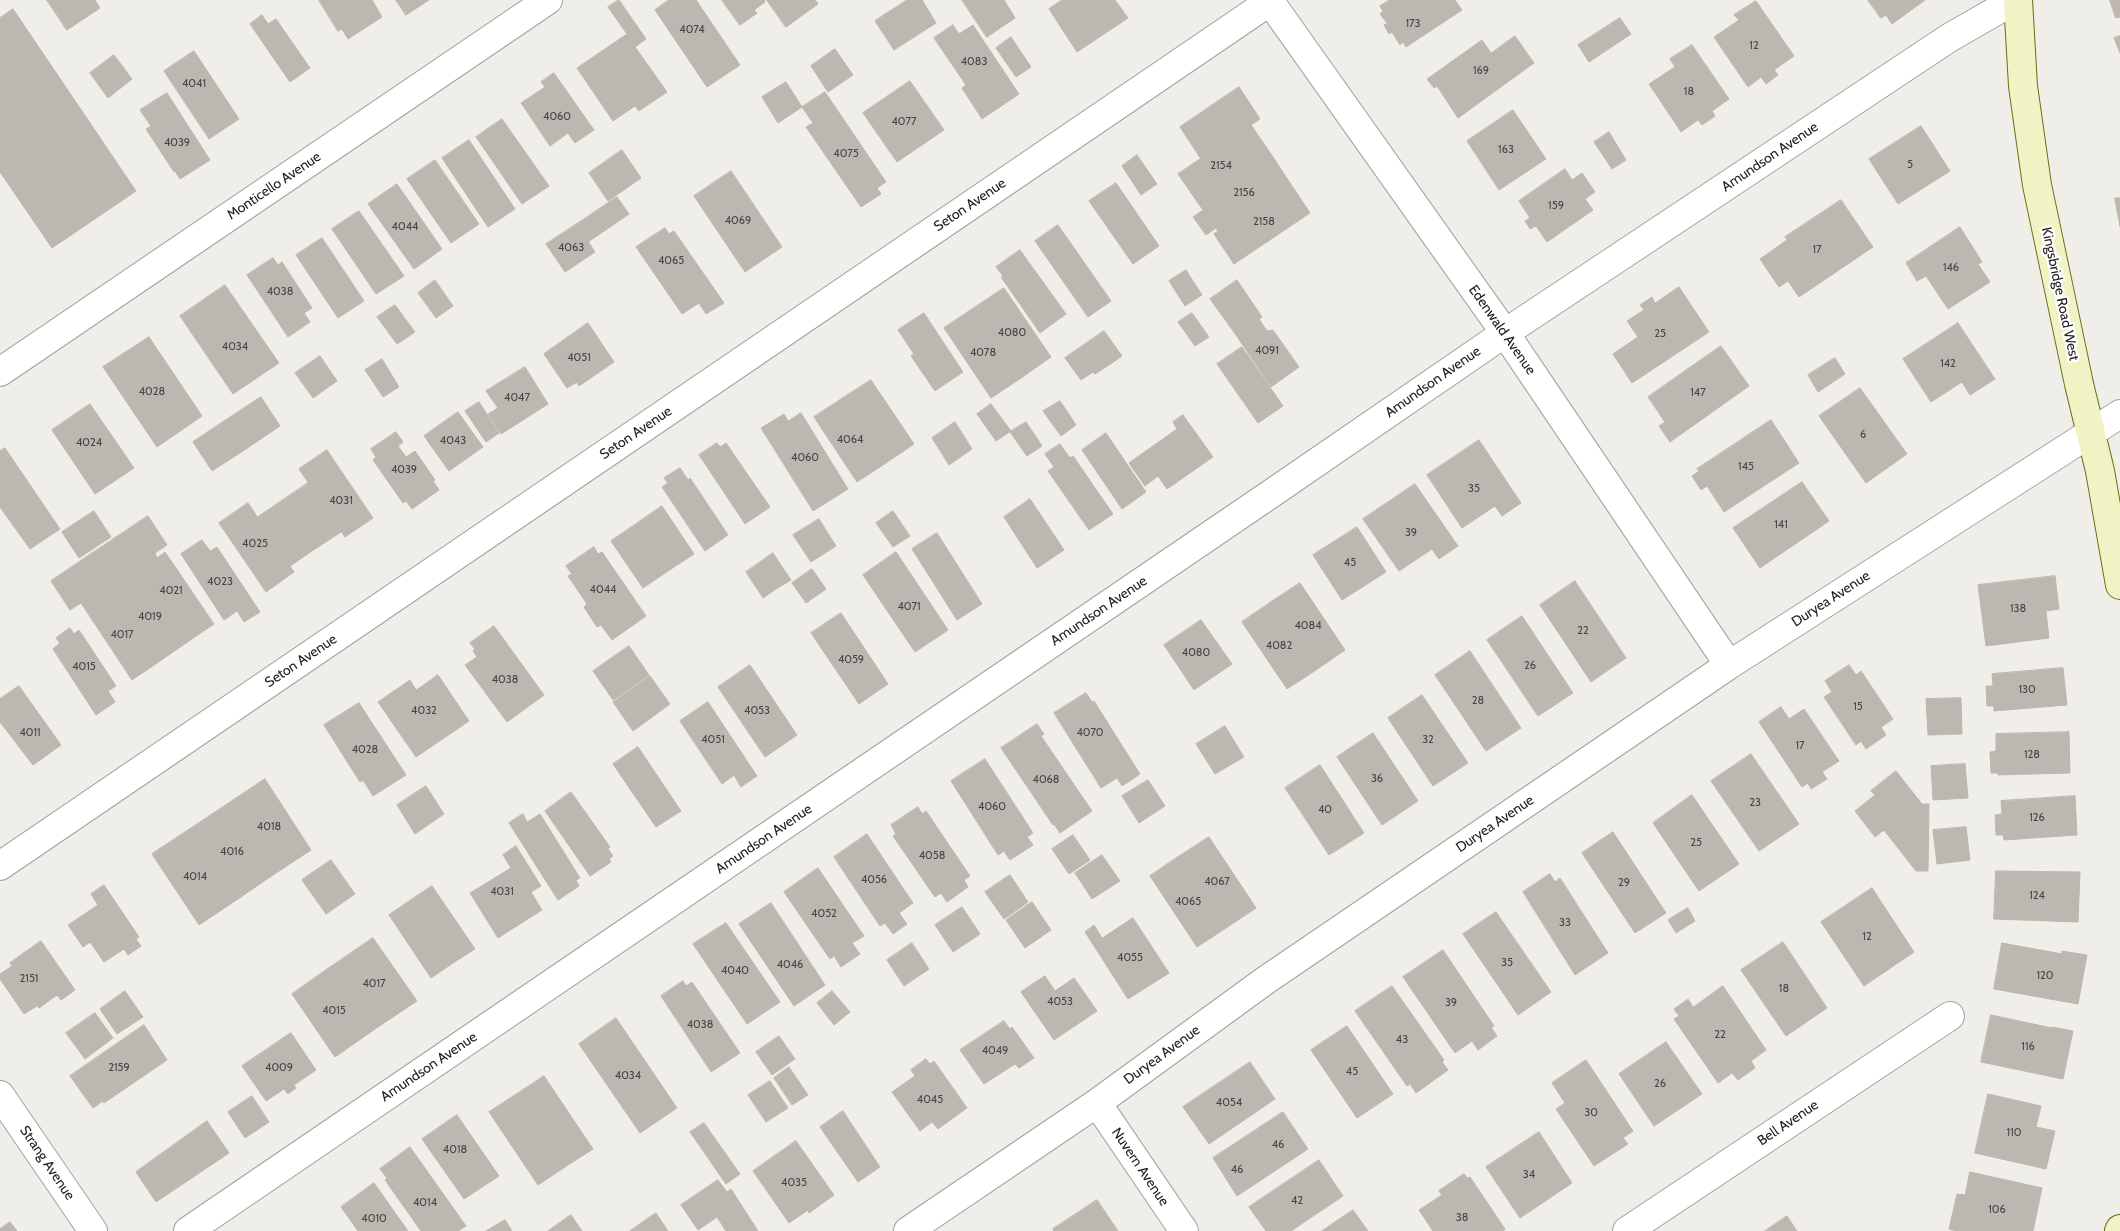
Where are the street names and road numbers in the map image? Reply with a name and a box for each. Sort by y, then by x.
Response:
street label: Amundson Avenue [1719,119,1821,195]
street label: Monticello Avenue [224,148,324,224]
street label: Seton Avenue [931,175,1009,235]
street label: Kingsbridge Road West [2038,226,2082,362]
street label: Edenwald Avenue [1465,282,1539,378]
street label: Amundson Avenue [1382,343,1484,421]
street label: Seton Avenue [597,403,675,463]
street label: Duryea Avenue [1789,567,1873,631]
street label: Amundson Avenue [1048,573,1150,649]
street label: Seton Avenue [262,631,340,691]
street label: Duryea Avenue [1453,792,1537,856]
street label: Amundson Avenue [713,801,815,877]
street label: Duryea Avenue [1121,1022,1203,1088]
street label: Amundson Avenue [378,1029,480,1105]
street label: Bell Avenue [1754,1097,1822,1149]
street label: Strang Avenue [16,1123,78,1203]
street label: Nuvern Avenue [1108,1125,1172,1209]

